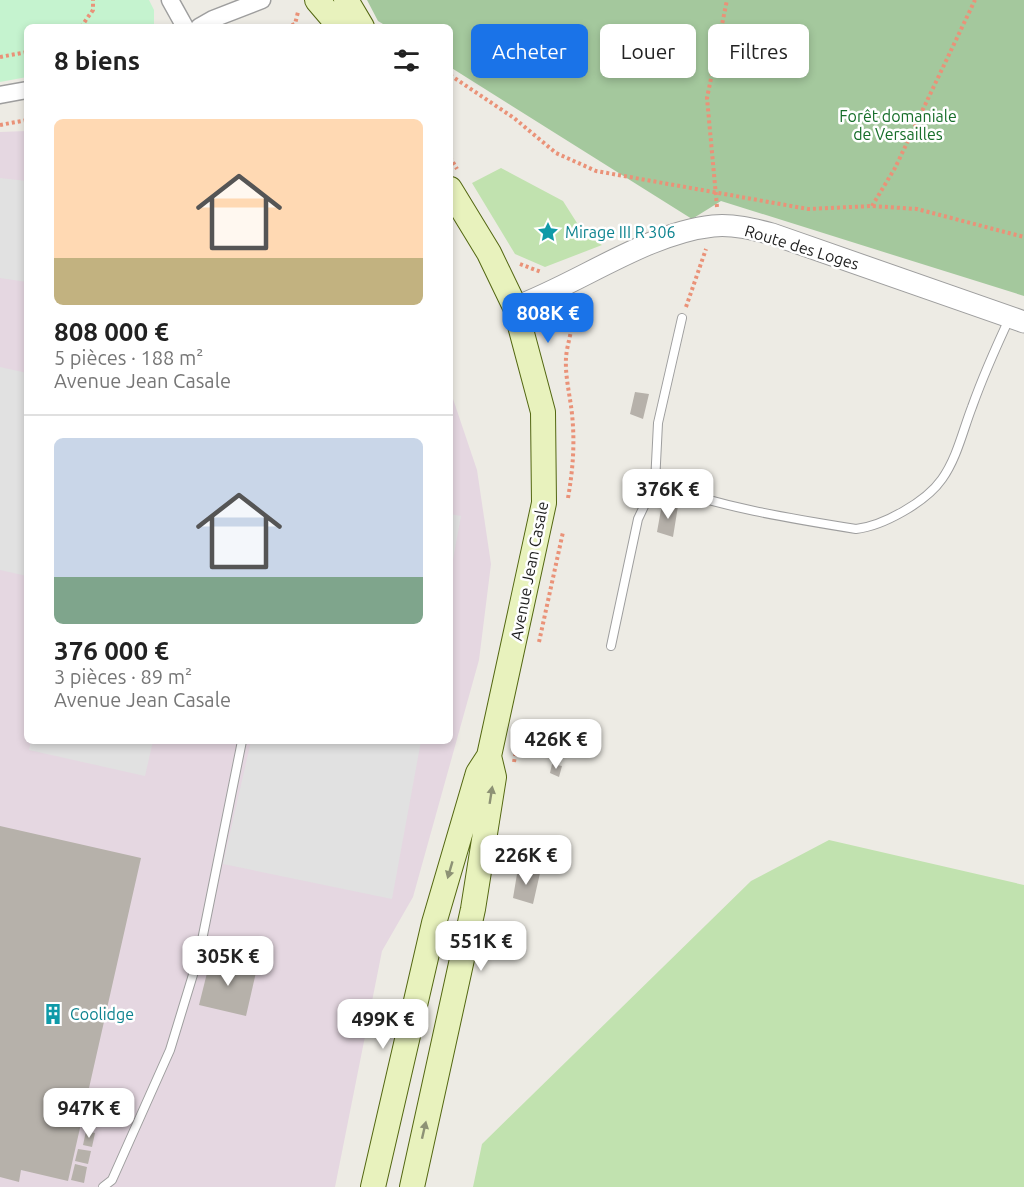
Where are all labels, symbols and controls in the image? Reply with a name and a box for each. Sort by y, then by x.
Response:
chip: Acheter [471,24,588,78]
chip: Louer [600,24,696,78]
chip: Filtres [708,24,809,78]
icon: filters [390,44,423,77]
text: 8 biens [54,46,140,75]
park label: Forêt domaniale de Versailles [839,107,957,143]
icon: home [185,158,293,266]
place icon: Mirage III R 306 [536,220,560,244]
street label: Route des Loges [743,221,861,273]
place label: Mirage III R 306 [565,223,675,241]
pin: 808K € [499,293,597,344]
text: 808K € [516,301,580,324]
text: 808 000 € [54,317,169,346]
text: 5 pièces · 188 m² [54,346,203,369]
text: Avenue Jean Casale [54,369,231,392]
pin: 376K € [619,469,717,520]
icon: home [185,477,293,585]
text: 376K € [636,477,700,500]
street label: Avenue Jean Casale [507,500,551,642]
text: 376 000 € [54,636,169,665]
text: 3 pièces · 89 m² [54,665,192,688]
text: Avenue Jean Casale [54,688,231,711]
pin: 426K € [507,719,605,770]
text: 426K € [524,727,588,750]
one-way arrow [486,785,495,804]
pin: 226K € [477,835,575,886]
text: 226K € [494,843,558,866]
one-way arrow [445,861,454,879]
pin: 551K € [432,921,530,972]
text: 551K € [449,929,513,952]
pin: 305K € [179,936,277,987]
text: 305K € [196,944,260,967]
pin: 499K € [334,999,432,1050]
building icon: Coolidge [41,1002,65,1026]
place label: Coolidge [70,1005,134,1023]
text: 499K € [351,1007,415,1030]
pin: 947K € [40,1088,138,1139]
text: 947K € [57,1096,121,1119]
one-way arrow [420,1121,430,1139]

